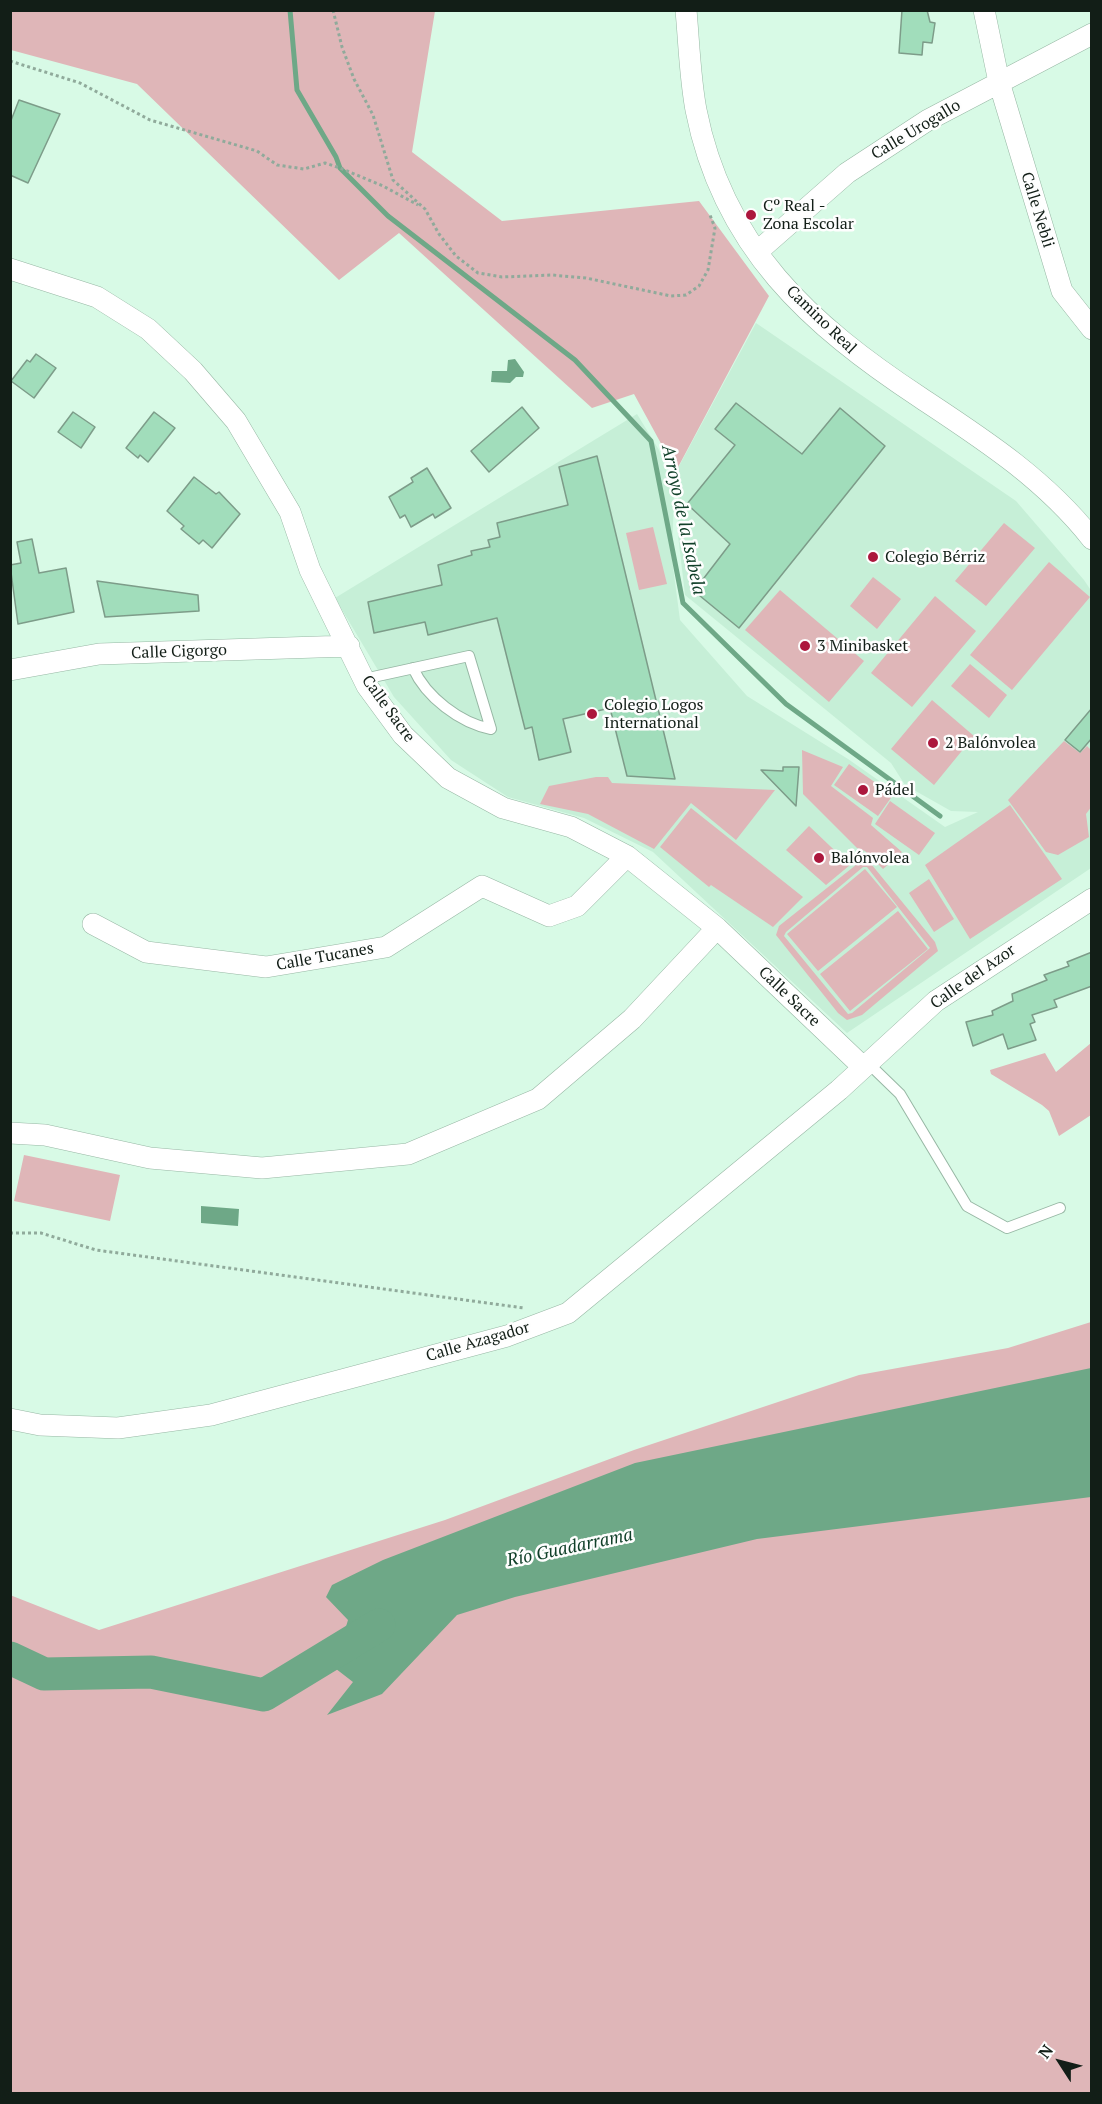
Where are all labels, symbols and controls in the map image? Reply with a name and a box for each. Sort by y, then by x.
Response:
street label: Calle Urogallo [868,96,964,164]
street label: Calle Nebli [1016,170,1058,250]
place label: Cº Real - Zona Escolar [763,196,854,234]
marker: Cº Real - Zona Escolar [744,208,758,222]
street label: Camino Real [782,282,860,358]
water label: Arroyo de la Isabela [657,443,709,597]
place label: Colegio Bérriz [885,547,985,567]
marker: Colegio Bérriz [866,550,880,564]
place label: 3 Minibasket [817,636,908,656]
marker: 3 Minibasket [798,639,812,653]
street label: Calle Cigorgo [131,641,227,663]
street label: Calle Sacre [357,672,419,746]
place label: Colegio Logos International [604,695,703,733]
marker: Colegio Logos International [585,707,599,721]
place label: 2 Balónvolea [945,733,1036,753]
marker: 2 Balónvolea [926,736,940,750]
place label: Pádel [875,780,914,800]
marker: Pádel [856,783,870,797]
place label: Balónvolea [831,848,910,868]
marker: Balónvolea [812,851,826,865]
street label: Calle Tucanes [275,939,375,975]
street label: Calle del Azor [927,941,1019,1013]
street label: Calle Sacre [754,963,824,1031]
street label: Calle Azagador [424,1318,532,1366]
water label: Río Guadarrama [505,1524,635,1572]
north arrow [1030,2032,1090,2092]
text: N [1033,2040,1058,2063]

